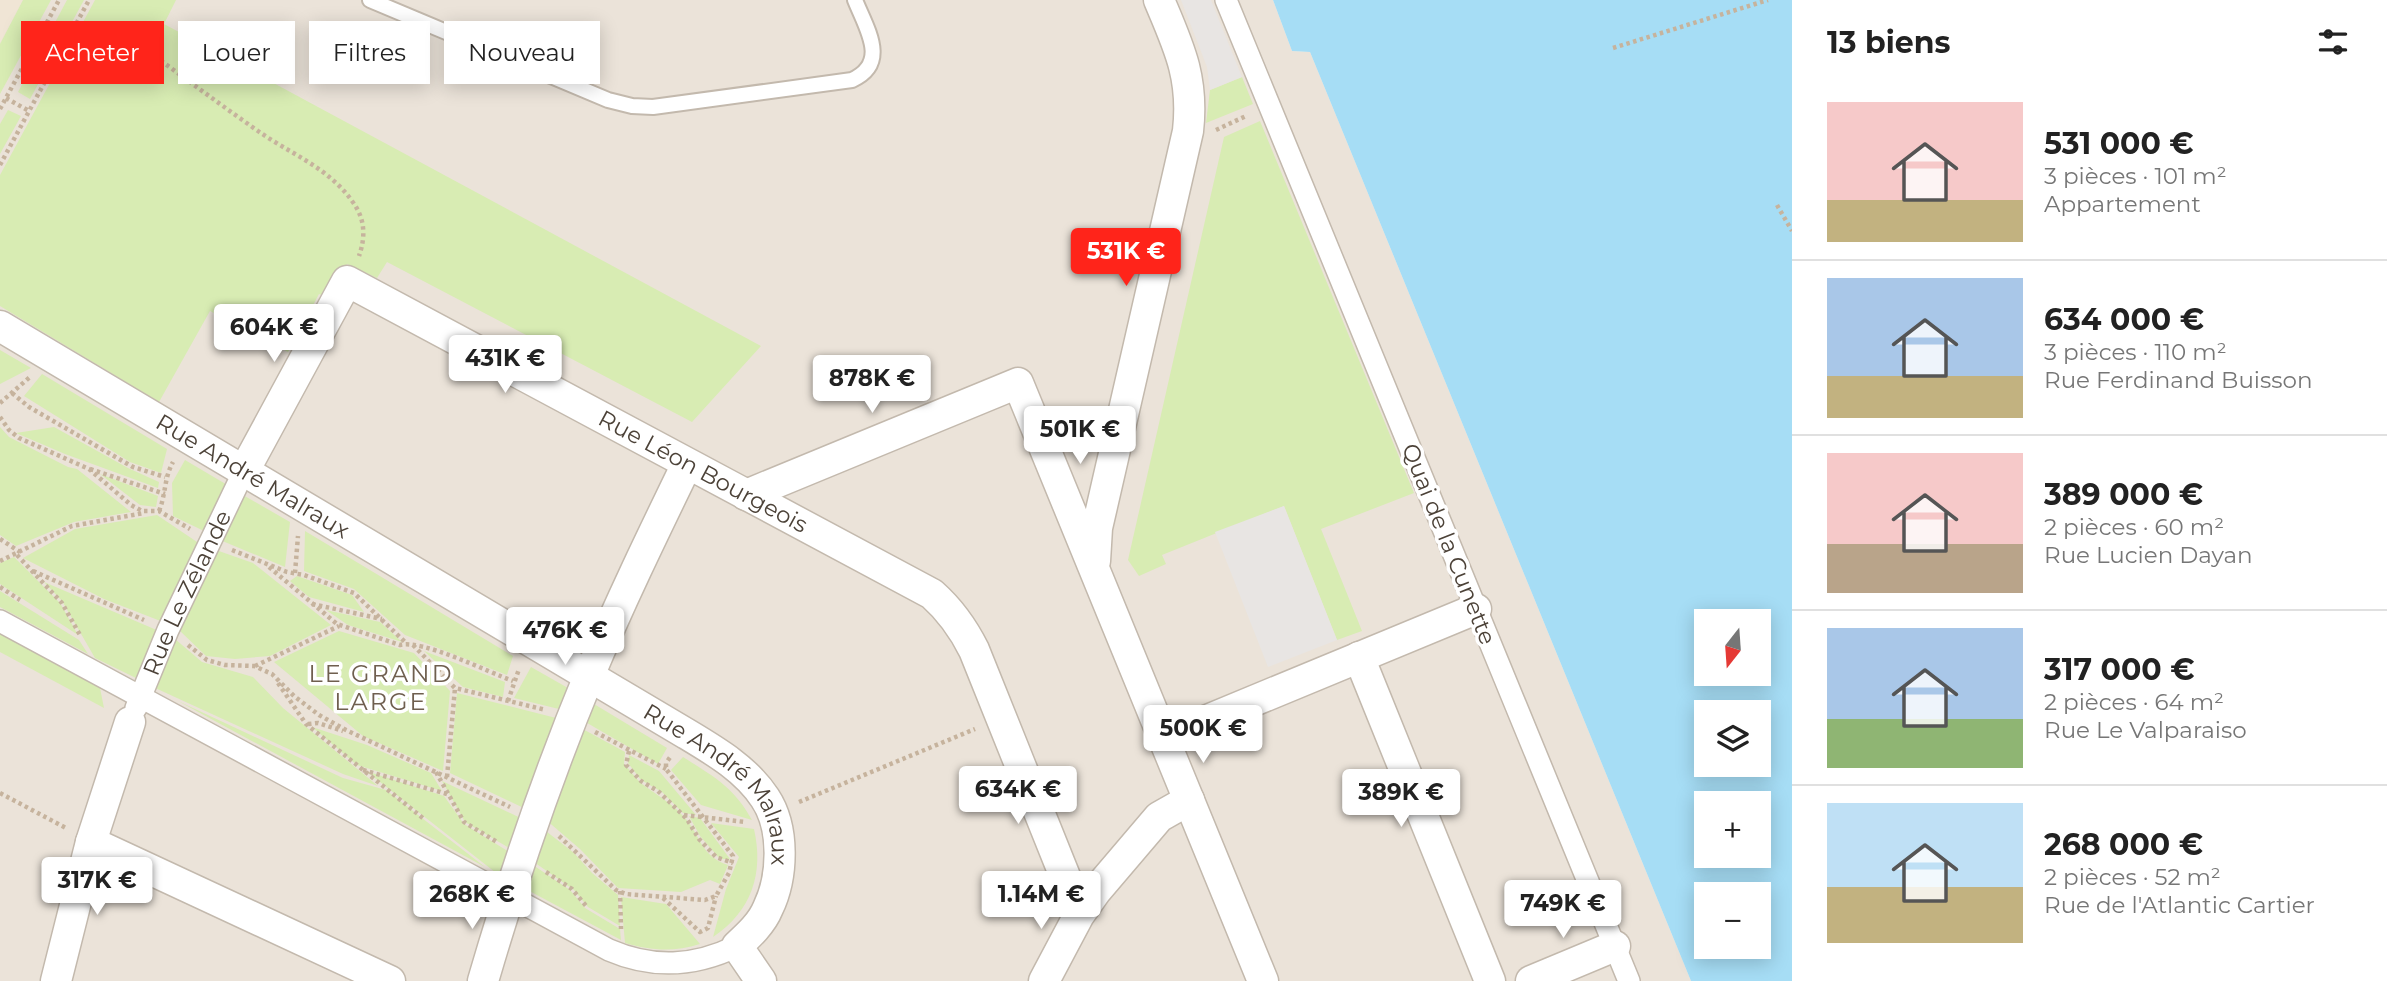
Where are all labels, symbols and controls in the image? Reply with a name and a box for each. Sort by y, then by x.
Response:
chip: Acheter [21,21,164,84]
chip: Louer [178,21,295,84]
chip: Filtres [309,21,430,84]
chip: Nouveau [444,21,600,84]
icon: filters [2314,23,2352,61]
text: 13 biens [1827,24,1950,61]
text: 531 000 € [2044,125,2194,162]
icon: home [1883,130,1967,214]
text: 3 pièces · 101 m² [2044,162,2227,190]
text: Appartement [2044,190,2201,218]
pin: 531K € [1069,229,1183,288]
text: 531K € [1087,237,1165,265]
text: 634 000 € [2044,301,2204,338]
pin: 604K € [217,304,331,364]
icon: home [1883,306,1967,390]
text: 604K € [230,313,318,341]
pin: 431K € [448,336,562,395]
text: 3 pièces · 110 m² [2044,338,2227,366]
text: 431K € [465,344,545,372]
pin: 878K € [815,356,929,415]
text: 878K € [829,364,915,392]
text: Rue Ferdinand Buisson [2044,366,2312,394]
street label: Rue Léon Bourgeois [594,404,812,539]
pin: 501K € [1023,406,1137,466]
street label: Rue André Malraux [151,408,354,544]
text: 501K € [1040,415,1120,443]
street label: Quai de la Cunette [1396,439,1502,649]
text: 389 000 € [2044,476,2203,513]
icon: home [1883,481,1967,565]
street label: Rue Le Zélande [137,506,237,679]
text: 2 pièces · 60 m² [2044,513,2224,541]
text: Rue Lucien Dayan [2044,541,2253,569]
pin: 476K € [508,608,622,667]
north arrow [1694,609,1771,686]
map controls [1694,609,1771,959]
text: 476K € [522,616,608,644]
text: 317 000 € [2044,651,2195,688]
icon: home [1883,656,1967,740]
district label: LE GRAND LARGE [309,659,453,716]
text: 2 pièces · 64 m² [2044,688,2224,716]
street label: Rue André Malraux [638,698,794,866]
button: layers [1694,700,1771,777]
pin: 500K € [1146,706,1260,765]
text: 500K € [1159,714,1247,742]
text: Rue Le Valparaiso [2044,716,2247,744]
pin: 634K € [961,766,1075,826]
pin: 389K € [1344,770,1458,829]
text: 634K € [975,775,1061,803]
text: 389K € [1358,778,1444,806]
button: + [1694,791,1771,868]
text: 268 000 € [2044,826,2203,863]
icon: home [1883,831,1967,915]
pin: 317K € [40,858,154,917]
text: 2 pièces · 52 m² [2044,863,2221,891]
text: 317K € [57,866,137,894]
pin: 268K € [415,872,529,931]
pin: 1.14M € [976,872,1106,931]
text: 268K € [429,880,515,908]
text: 1.14M € [998,880,1084,908]
pin: 749K € [1506,880,1620,940]
button: − [1694,882,1771,959]
text: 749K € [1520,889,1606,917]
text: Rue de l'Atlantic Cartier [2044,891,2315,919]

